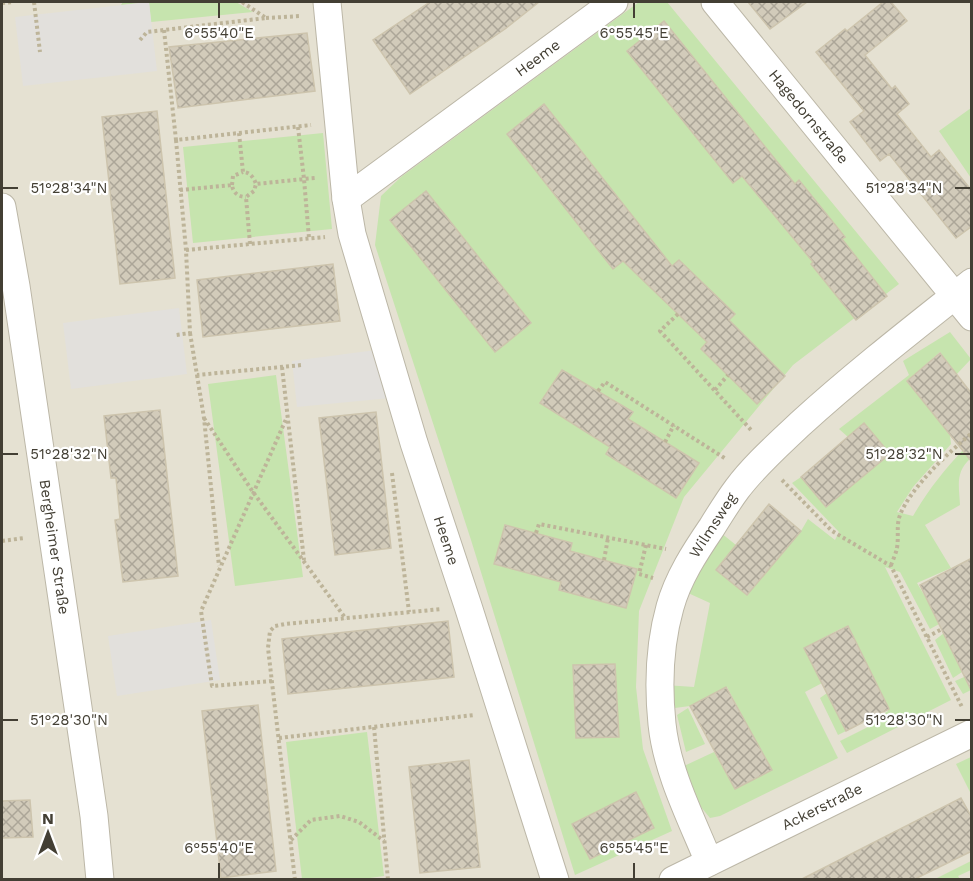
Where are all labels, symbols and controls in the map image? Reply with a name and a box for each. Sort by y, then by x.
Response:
text: 6°55'40"E [184,24,254,42]
text: 6°55'45"E [599,24,669,42]
street label: Heeme [512,36,564,80]
street label: Hagedornstraße [765,66,852,167]
text: 51°28'34"N [30,179,108,197]
text: 51°28'34"N [865,179,943,197]
text: 51°28'32"N [30,445,108,463]
text: 51°28'32"N [865,445,943,463]
street label: Bergheimer Straße [36,478,73,616]
street label: Wilmsweg [685,489,740,561]
street label: Heeme [430,513,463,567]
text: 51°28'30"N [30,711,108,729]
text: 51°28'30"N [865,711,943,729]
street label: Ackerstraße [779,779,865,834]
north arrow [18,803,78,863]
text: N [42,809,54,828]
text: 6°55'40"E [184,839,254,857]
text: 6°55'45"E [599,839,669,857]

